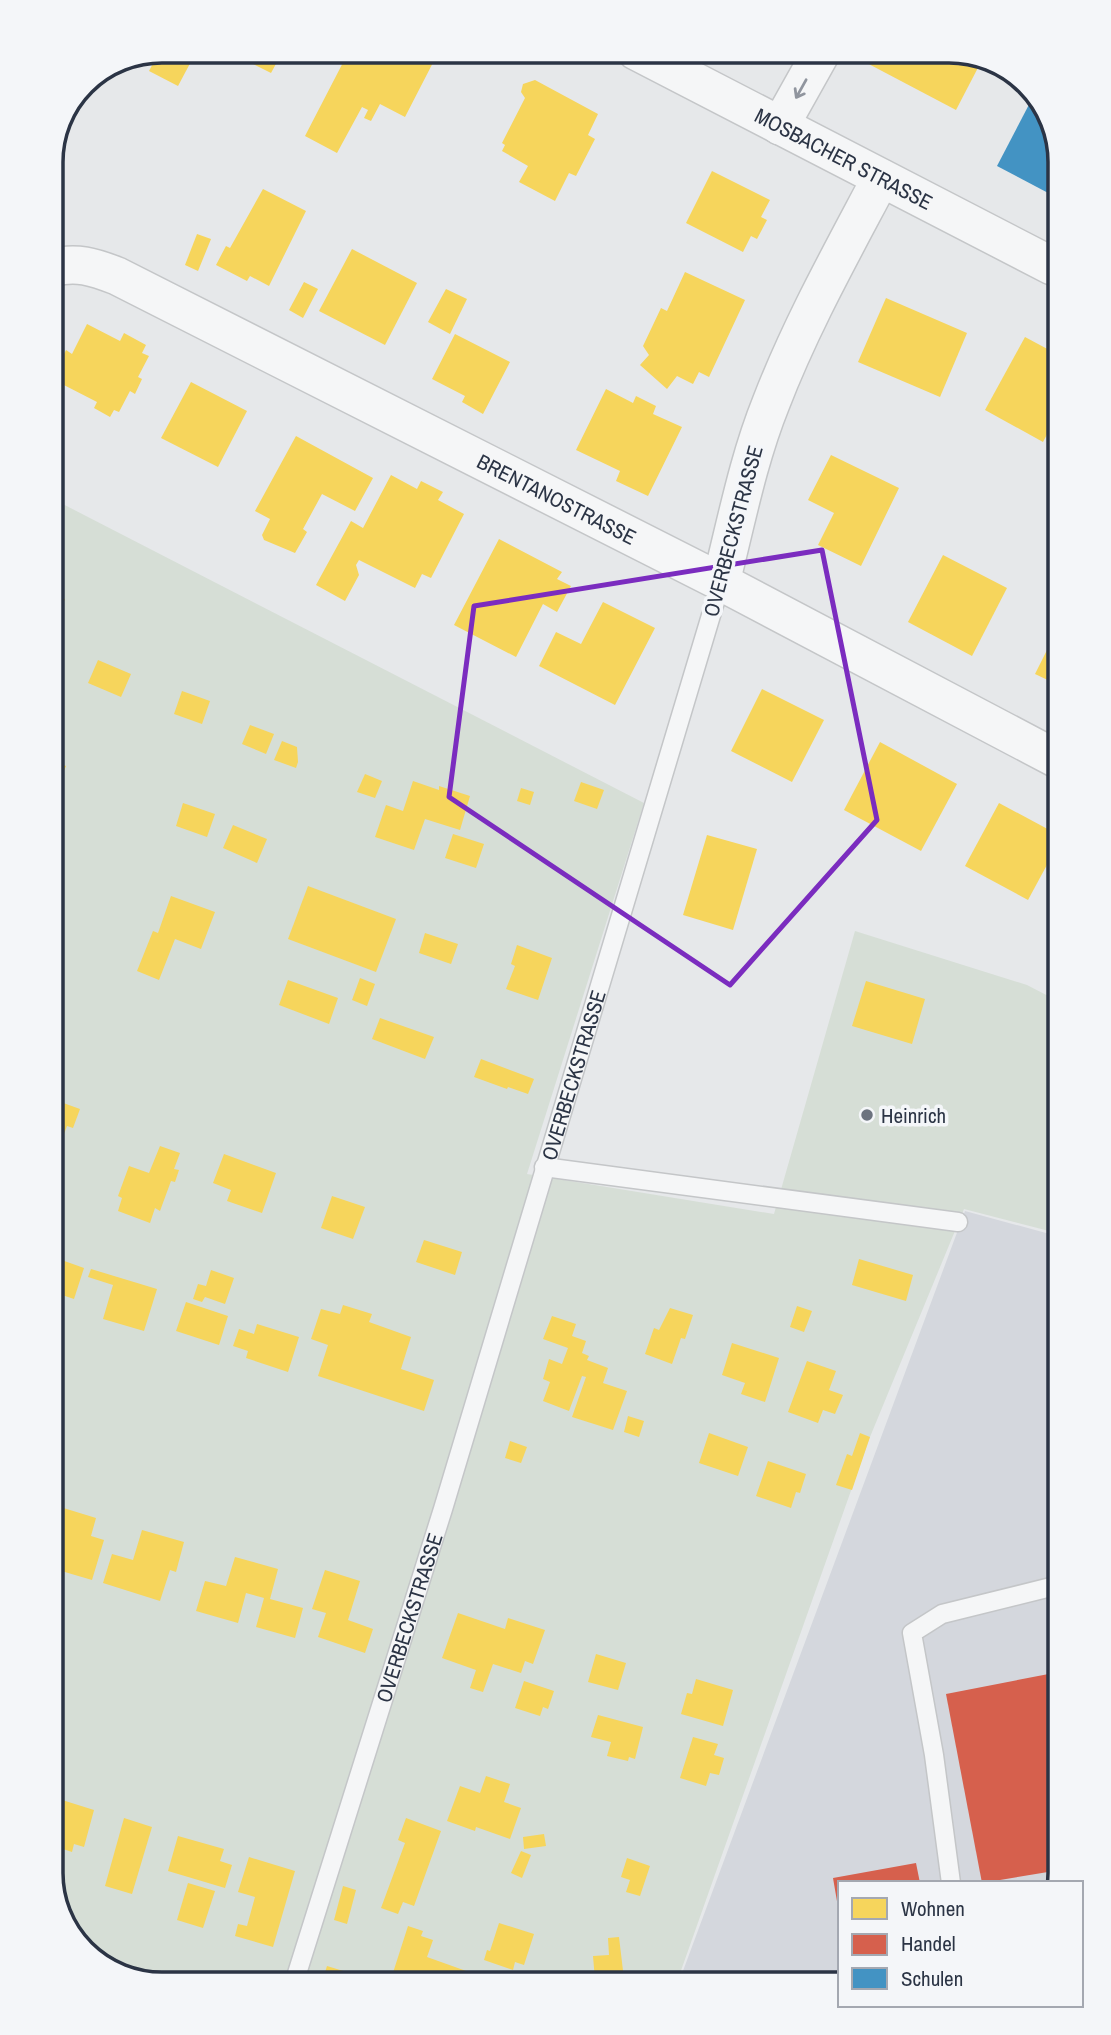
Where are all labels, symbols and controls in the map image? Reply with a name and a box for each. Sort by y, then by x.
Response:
one-way arrow [794,78,808,98]
street label: MOSBACHER STRASSE [750,100,938,216]
street label: OVERBECKSTRASSE [696,442,770,620]
street label: BRENTANOSTRASSE [472,446,641,551]
street label: OVERBECKSTRASSE [534,986,612,1164]
place label: Heinrich [881,1101,946,1130]
marker: Heinrich [859,1107,875,1123]
street label: OVERBECKSTRASSE [369,1529,449,1706]
legend [838,1881,1083,2007]
text: Wohnen [901,1894,965,1923]
text: Handel [901,1929,956,1958]
text: Schulen [901,1964,963,1993]

